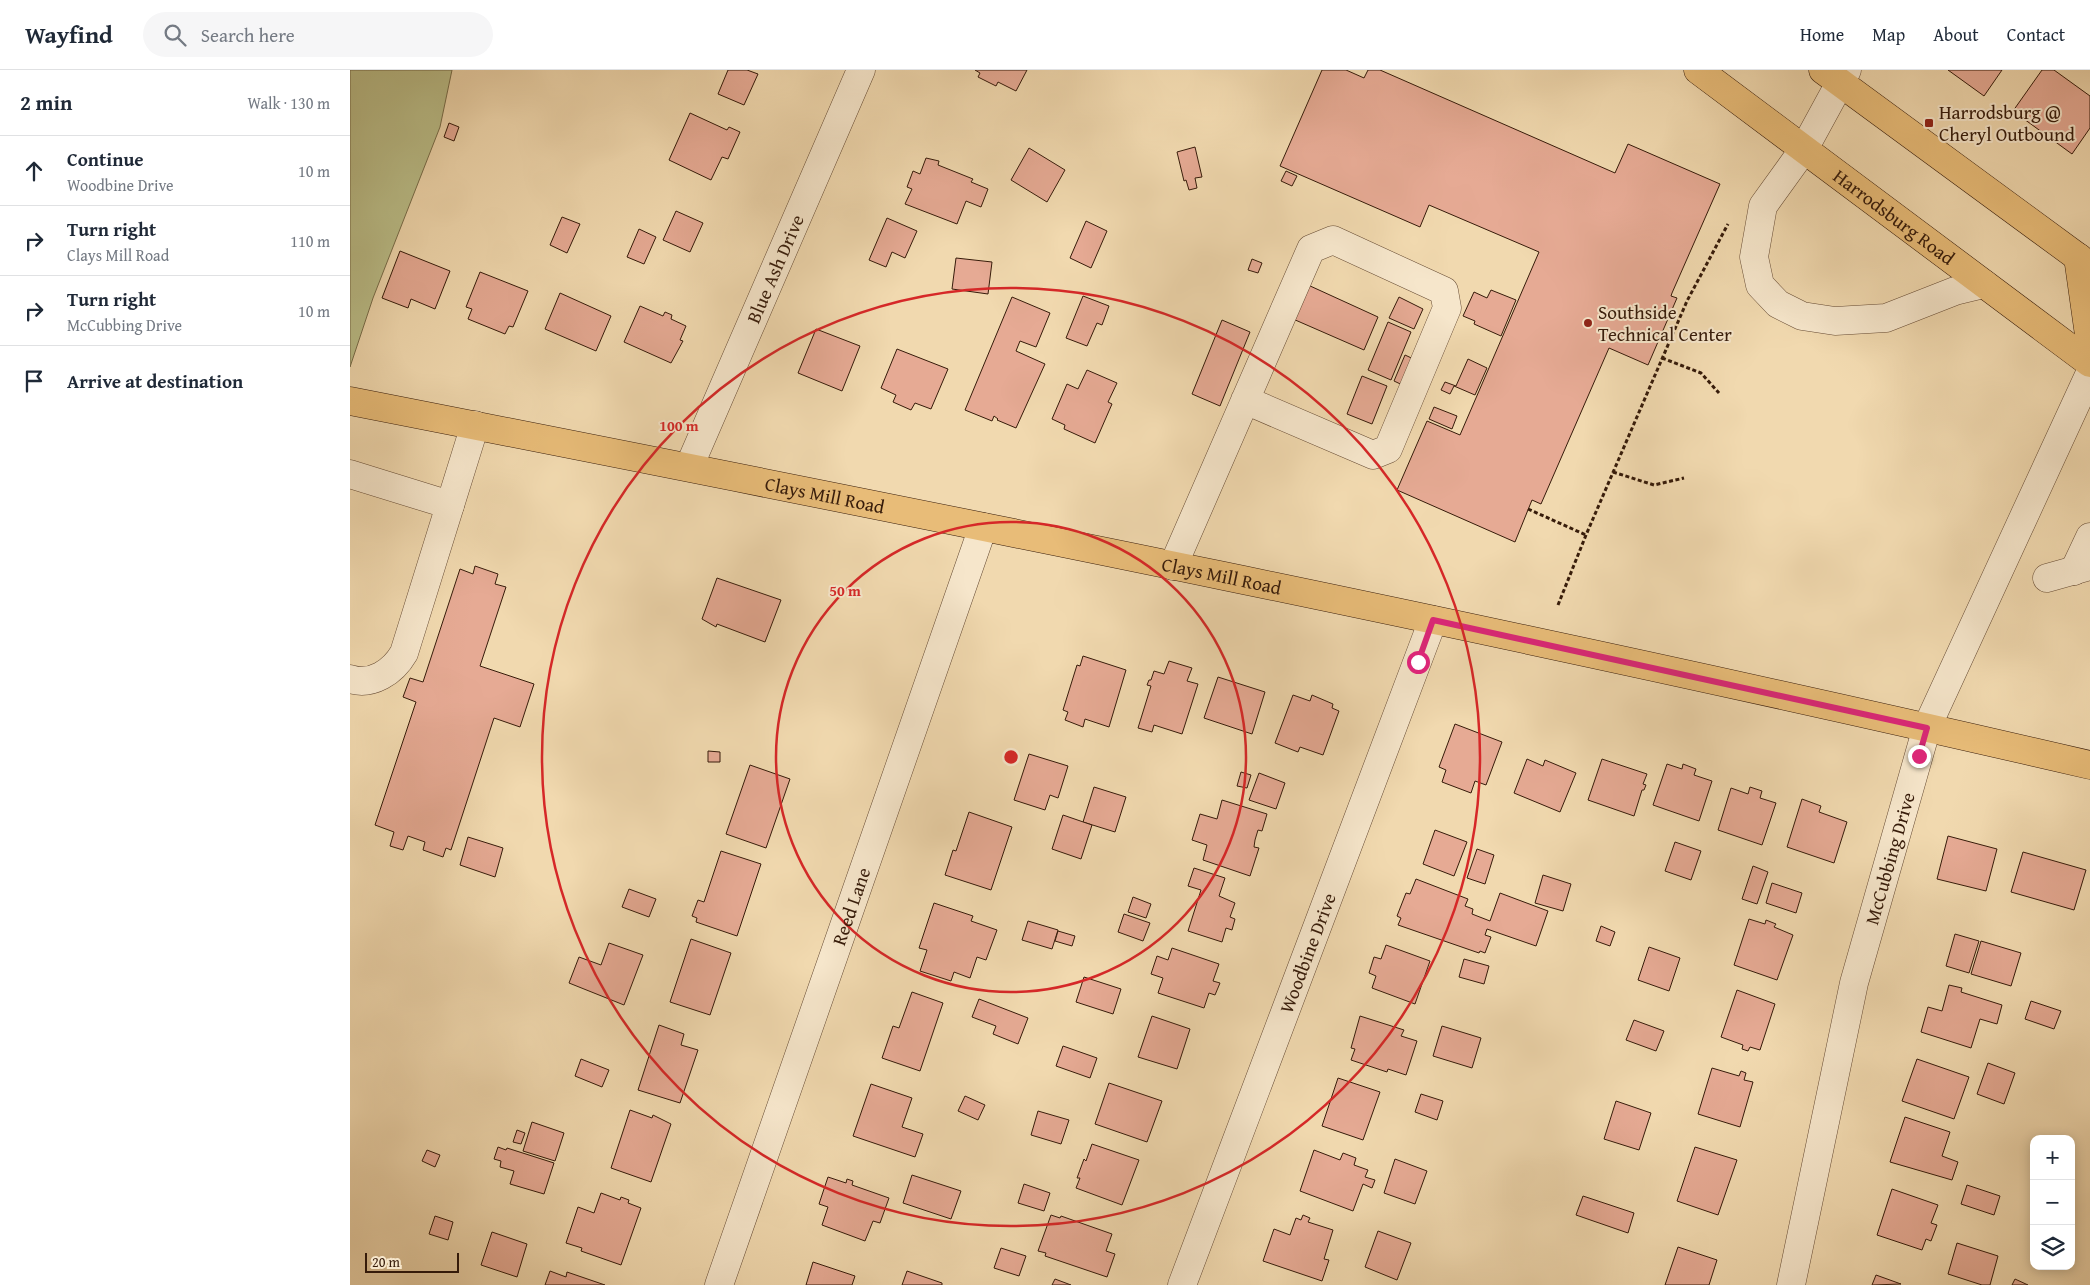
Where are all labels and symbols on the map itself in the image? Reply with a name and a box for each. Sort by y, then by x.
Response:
place label: Harrodsburg @ Cheryl Outbound [1939,98,2076,148]
marker: Harrodsburg @ Cheryl Outbound [1923,117,1935,129]
street label: Harrodsburg Road [1827,162,1962,272]
street label: Blue Ash Drive [739,210,811,328]
place label: Southside Technical Center [1598,298,1732,348]
marker: Southside Technical Center [1582,317,1594,329]
text: 100 m [659,415,699,436]
street label: Clays Mill Road [763,469,888,521]
street label: Clays Mill Road [1159,550,1285,602]
text: 50 m [829,580,861,601]
route start [1407,651,1430,674]
route end [1908,745,1931,768]
centre of rings [1002,748,1020,766]
street label: McCubbing Drive [1857,789,1922,928]
street label: Reed Lane [824,863,877,949]
street label: Woodbine Drive [1272,889,1343,1017]
scale bar [365,1250,459,1273]

